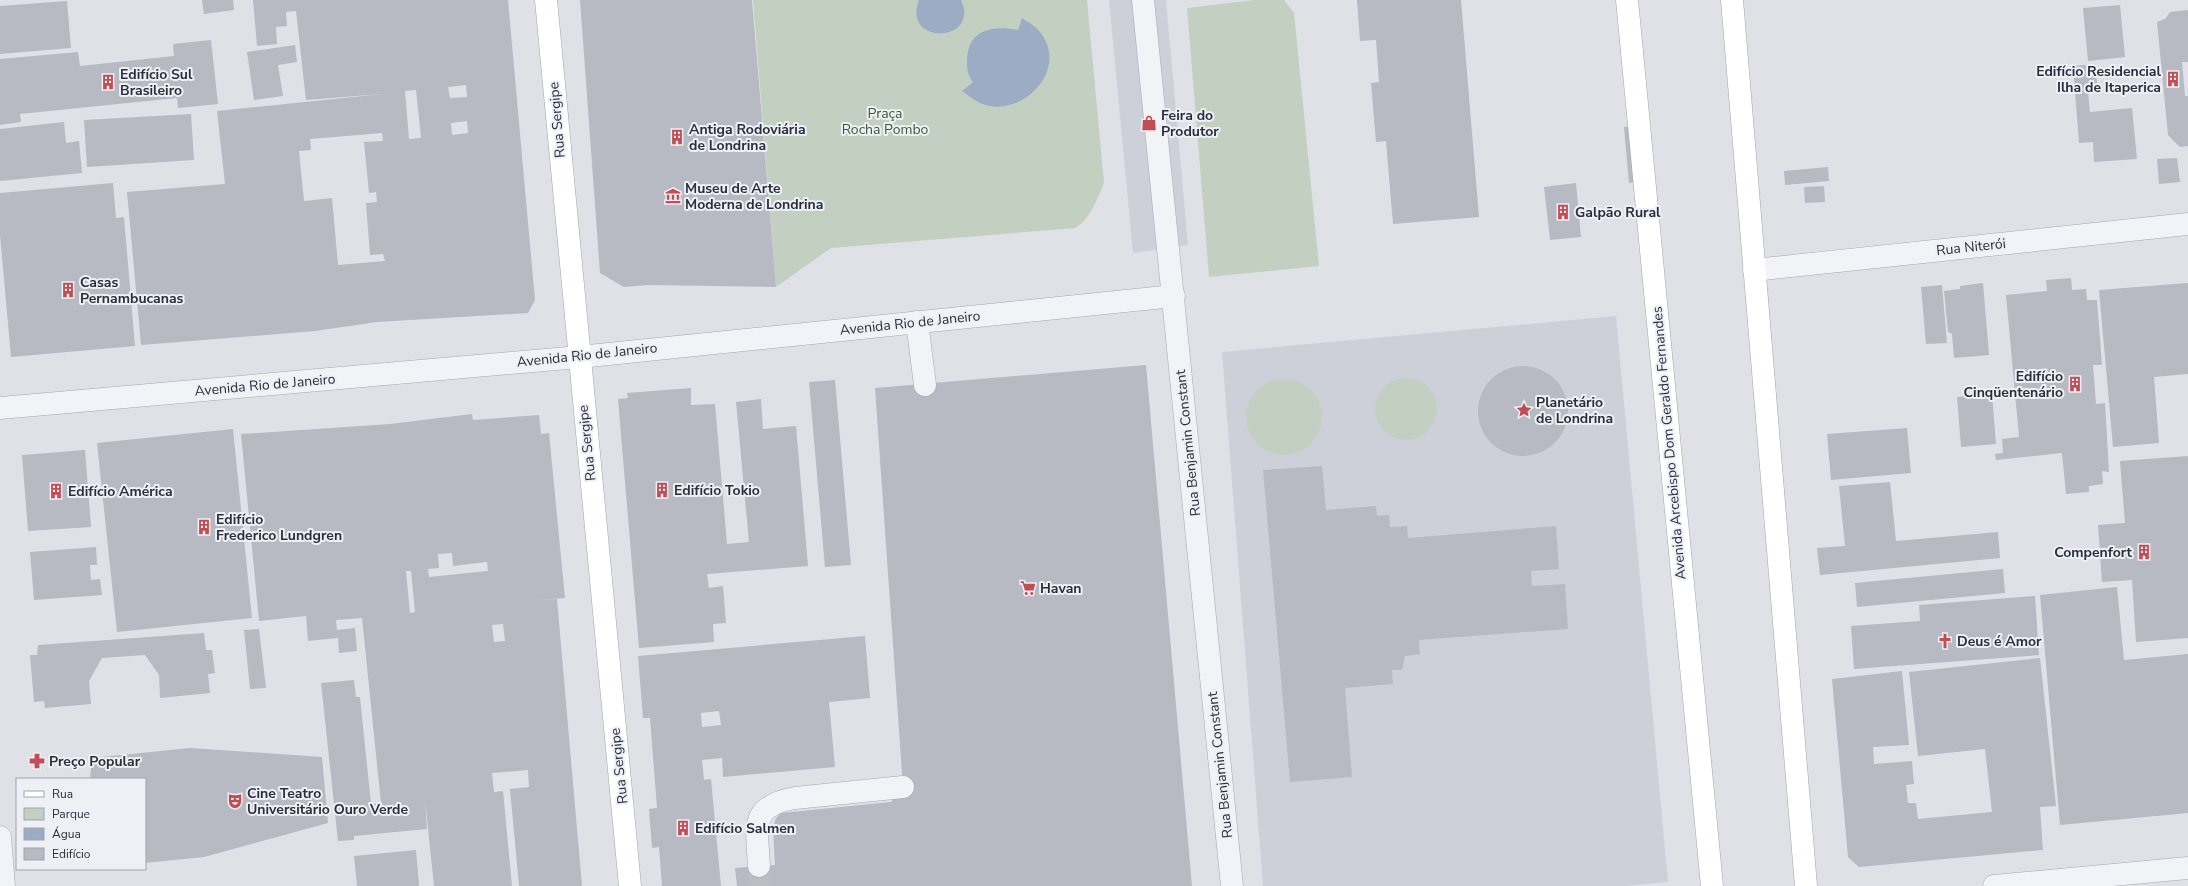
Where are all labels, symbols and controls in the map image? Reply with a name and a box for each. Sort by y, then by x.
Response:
place label: Edifício Residencial Ilha de Itaperica [2036,62,2162,97]
place label: Edifício Sul Brasileiro [120,65,193,100]
building icon: Edifício Residencial Ilha de Itaperica [2164,70,2182,88]
building icon: Edifício Sul Brasileiro [99,73,117,91]
street label: Rua Sergipe [544,81,570,159]
park label: Praça Rocha Pombo [842,104,929,139]
place label: Feira do Produtor [1161,106,1219,141]
shop icon: Feira do Produtor [1140,114,1158,132]
place label: Antiga Rodoviária de Londrina [689,120,806,155]
building icon: Antiga Rodoviária de Londrina [668,128,686,146]
place label: Museu de Arte Moderna de Londrina [685,179,823,214]
museum icon: Museu de Arte Moderna de Londrina [664,187,682,205]
building icon: Galpão Rural [1554,203,1572,221]
place label: Galpão Rural [1575,203,1661,222]
street label: Rua Niterói [1935,234,2007,260]
place label: Casas Pernambucanas [80,273,184,308]
building icon: Casas Pernambucanas [59,281,77,299]
street label: Avenida Arcebispo Dom Geraldo Fernandes [1648,305,1690,580]
street label: Avenida Rio de Janeiro [839,306,981,340]
street label: Avenida Rio de Janeiro [516,338,658,372]
place label: Edifício Cinqüentenário [1964,367,2063,402]
street label: Avenida Rio de Janeiro [194,369,336,401]
street label: Rua Benjamin Constant [1171,369,1205,517]
building icon: Edifício Cinqüentenário [2066,375,2084,393]
place label: Planetário de Londrina [1536,393,1613,428]
place icon: Planetário de Londrina [1515,401,1533,419]
street label: Rua Sergipe [574,404,600,482]
building icon: Edifício Tokio [653,481,671,499]
place label: Edifício Tokio [674,481,760,500]
building icon: Edifício América [47,482,65,500]
place label: Edifício América [68,482,173,501]
place label: Edifício Frederico Lundgren [216,510,342,545]
building icon: Edifício Frederico Lundgren [195,518,213,536]
place label: Compenfort [2054,543,2133,562]
building icon: Compenfort [2135,543,2153,561]
supermarket icon: Havan [1019,579,1037,597]
place label: Havan [1040,579,1082,598]
church icon: Deus é Amor [1936,632,1954,650]
place label: Deus é Amor [1957,632,2042,651]
street label: Rua Benjamin Constant [1203,691,1237,839]
street label: Rua Sergipe [606,727,632,805]
pharmacy icon: Preço Popular [28,752,46,770]
place label: Preço Popular [49,752,141,771]
legend [16,778,146,870]
place label: Cine Teatro Universitário Ouro Verde [247,784,408,819]
text: Rua [52,786,73,802]
theatre icon: Cine Teatro Universitário Ouro Verde [226,792,244,810]
text: Parque [52,806,90,822]
building icon: Edifício Salmen [674,819,692,837]
place label: Edifício Salmen [695,819,795,838]
text: Água [52,826,81,842]
text: Edifício [52,846,91,862]

